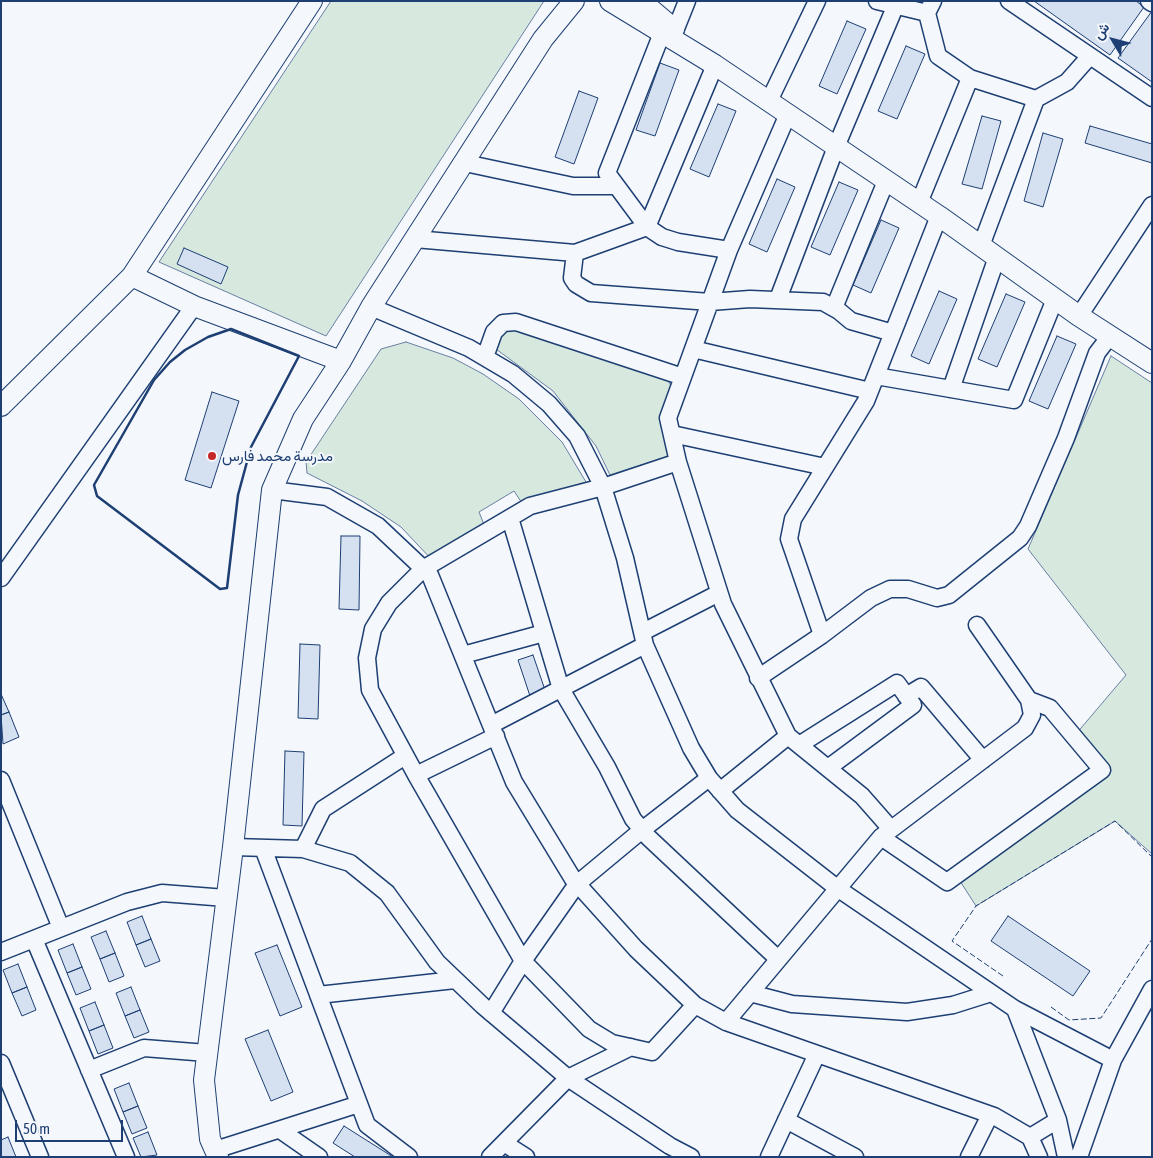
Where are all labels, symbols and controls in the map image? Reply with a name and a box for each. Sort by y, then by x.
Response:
north arrow [1088,15,1138,65]
text: ش [1090,19,1112,43]
place label: مدرسة محمد فارس [222,447,333,465]
marker: مدرسة محمد فارس [206,450,218,462]
scale bar [18,1110,125,1142]
text: 50 m [23,1120,50,1137]

